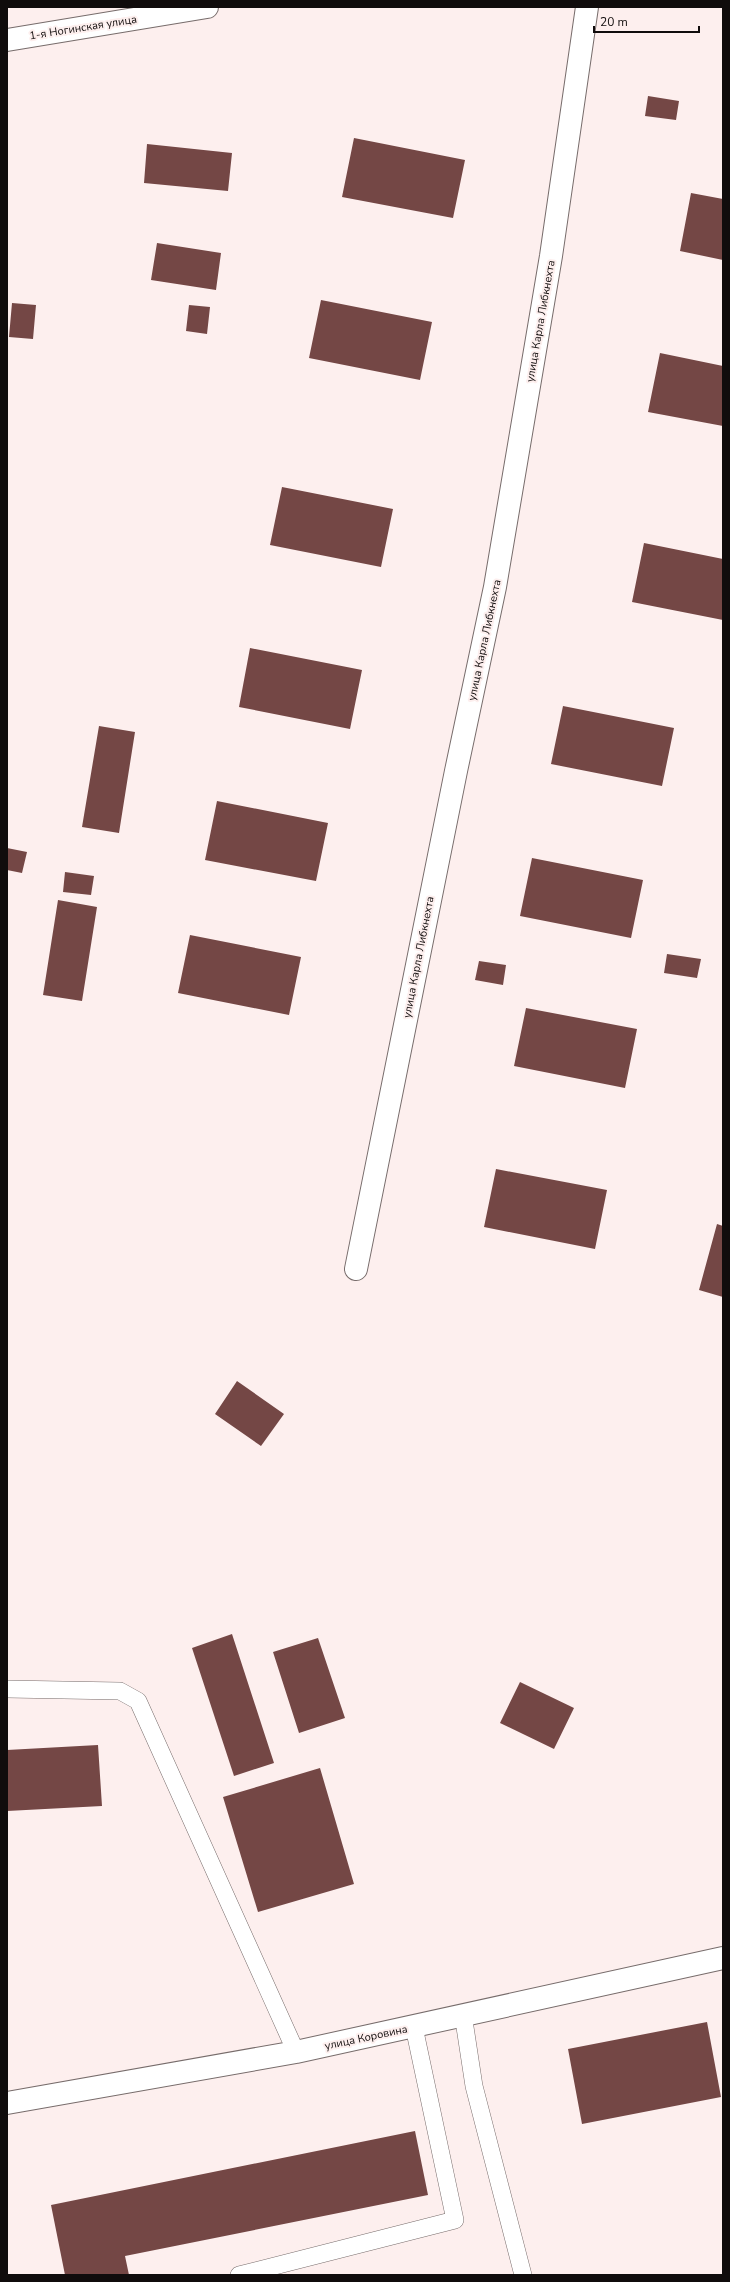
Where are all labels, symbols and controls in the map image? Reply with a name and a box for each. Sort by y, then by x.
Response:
scale bar [594,8,699,34]
street label: 1-я Ногинская улица [28,12,138,43]
text: 20 m [600,14,628,30]
street label: улица Карла Либкнехта [522,259,559,383]
street label: улица Карла Либкнехта [464,578,505,702]
street label: улица Карла Либкнехта [399,895,438,1019]
street label: улица Коровина [323,2021,409,2054]

